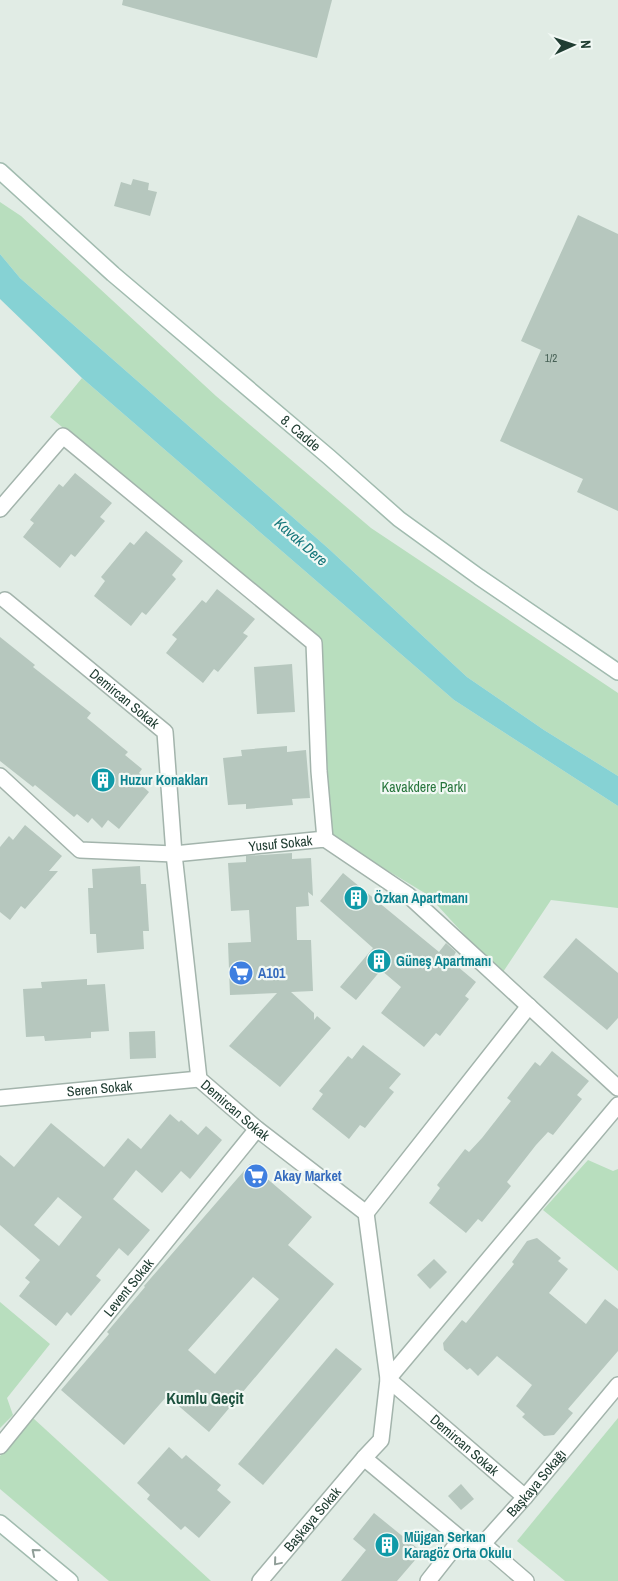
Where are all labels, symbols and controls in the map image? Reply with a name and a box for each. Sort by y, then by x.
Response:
north arrow [548,20,598,70]
text: N [577,40,595,49]
house number: 1/2 [545,351,557,365]
street label: 8. Cadde [277,411,324,455]
water label: Kavak Dere [270,513,333,571]
street label: Demircan Sokak [86,665,163,733]
building icon: Huzur Konakları [90,767,116,793]
place label: Huzur Konakları [120,771,208,789]
park label: Kavakdere Parkı [382,778,466,796]
street label: Yusuf Sokak [248,831,313,856]
building icon: Özkan Apartmanı [343,885,369,911]
place label: Özkan Apartmanı [374,889,468,907]
building icon: Güneş Apartmanı [366,948,392,974]
place label: Güneş Apartmanı [396,952,491,970]
supermarket icon: A101 [228,960,254,986]
place label: A101 [258,964,286,982]
street label: Seren Sokak [66,1076,133,1101]
street label: Demircan Sokak [197,1076,274,1145]
supermarket icon: Akay Market [243,1163,269,1189]
place label: Akay Market [274,1167,342,1185]
street label: Levent Sokak [100,1255,158,1320]
district label: Kumlu Geçit [166,1387,244,1409]
street label: Demircan Sokak [427,1411,503,1480]
street label: Başkaya Sokağı [503,1445,570,1521]
street label: Başkaya Sokak [280,1483,345,1555]
place label: Müjgan Serkan Karagöz Orta Okulu [404,1528,512,1562]
building icon: Müjgan Serkan Karagöz Orta Okulu [374,1532,400,1558]
one-way arrow [32,1549,41,1557]
one-way arrow [274,1556,282,1565]

